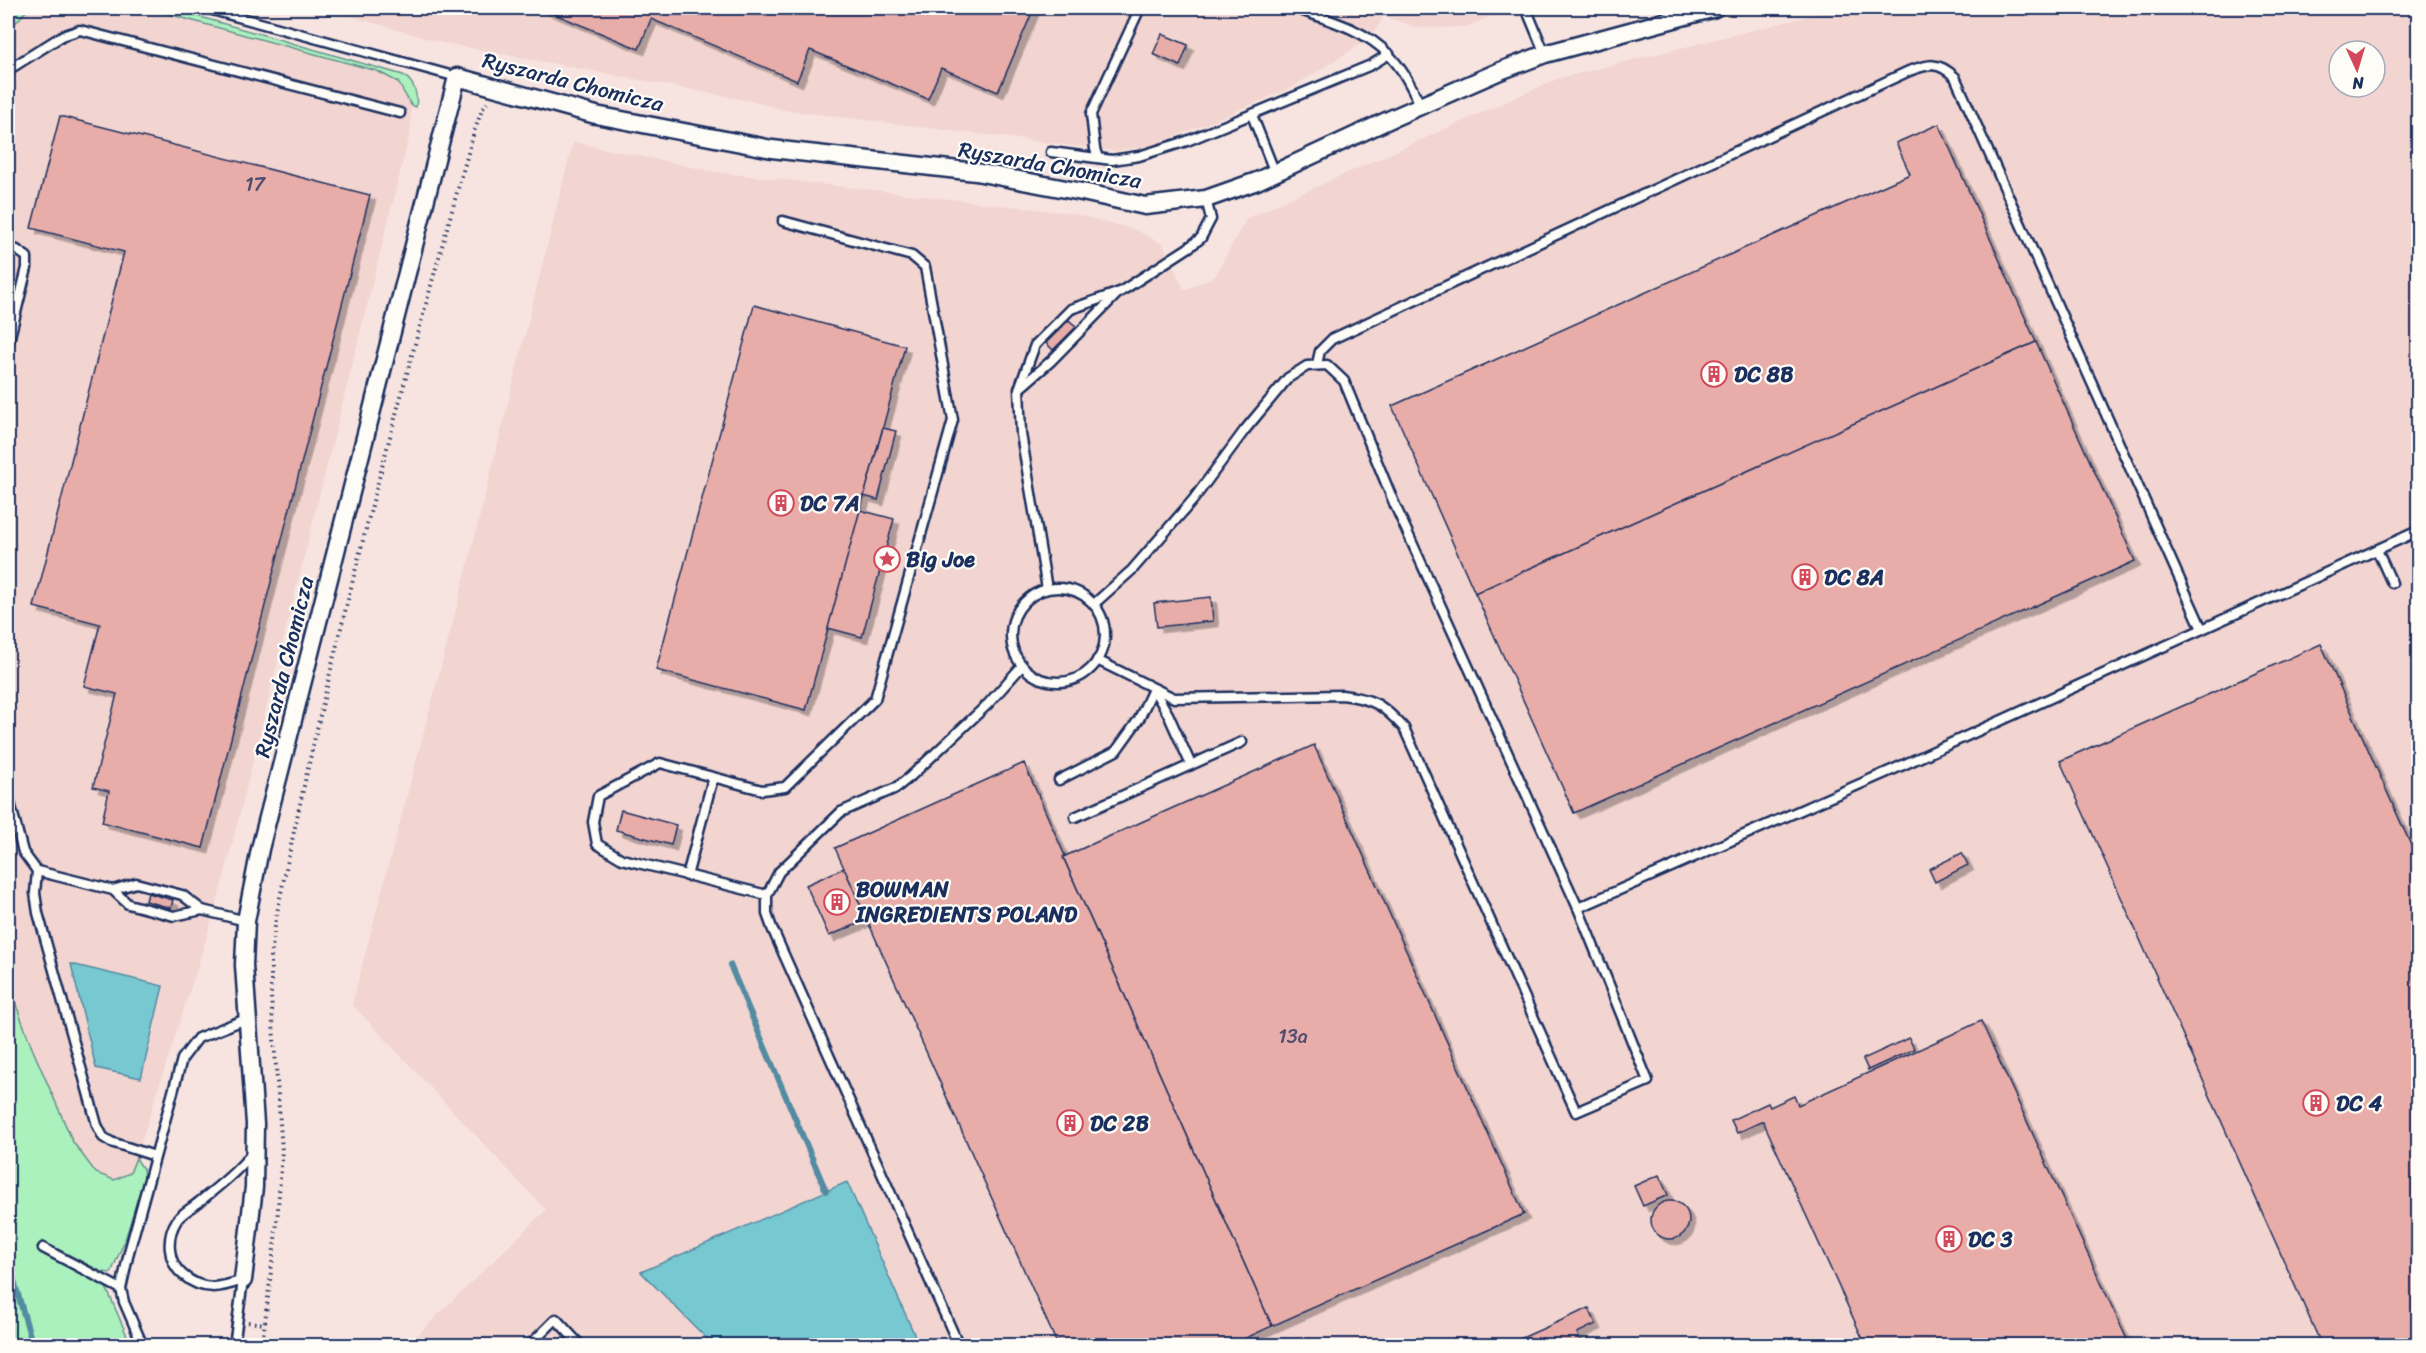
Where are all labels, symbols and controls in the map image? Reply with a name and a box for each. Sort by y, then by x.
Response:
north arrow [2327,39,2387,99]
street label: Ryszarda Chomicza [478,41,669,124]
text: N [2351,69,2366,98]
street label: Ryszarda Chomicza [955,130,1146,200]
house number: 17 [245,167,267,202]
place label: DC 8B [1734,355,1794,394]
building icon: DC 8B [1699,359,1729,389]
place label: DC 7A [800,484,860,523]
building icon: DC 7A [766,488,796,518]
place label: Big Joe [906,540,975,579]
place icon: Big Joe [872,544,902,574]
place label: DC 8A [1824,558,1884,597]
building icon: DC 8A [1790,562,1820,592]
street label: Ryszarda Chomicza [243,571,326,762]
place label: BOWMAN INGREDIENTS POLAND [855,870,1078,934]
building icon: BOWMAN INGREDIENTS POLAND [822,887,852,917]
house number: 13a [1278,1019,1308,1054]
place label: DC 4 [2336,1084,2383,1123]
building icon: DC 4 [2301,1088,2331,1118]
place label: DC 2B [1090,1104,1149,1143]
building icon: DC 2B [1055,1108,1085,1138]
place label: DC 3 [1968,1220,2013,1259]
building icon: DC 3 [1934,1224,1964,1254]

